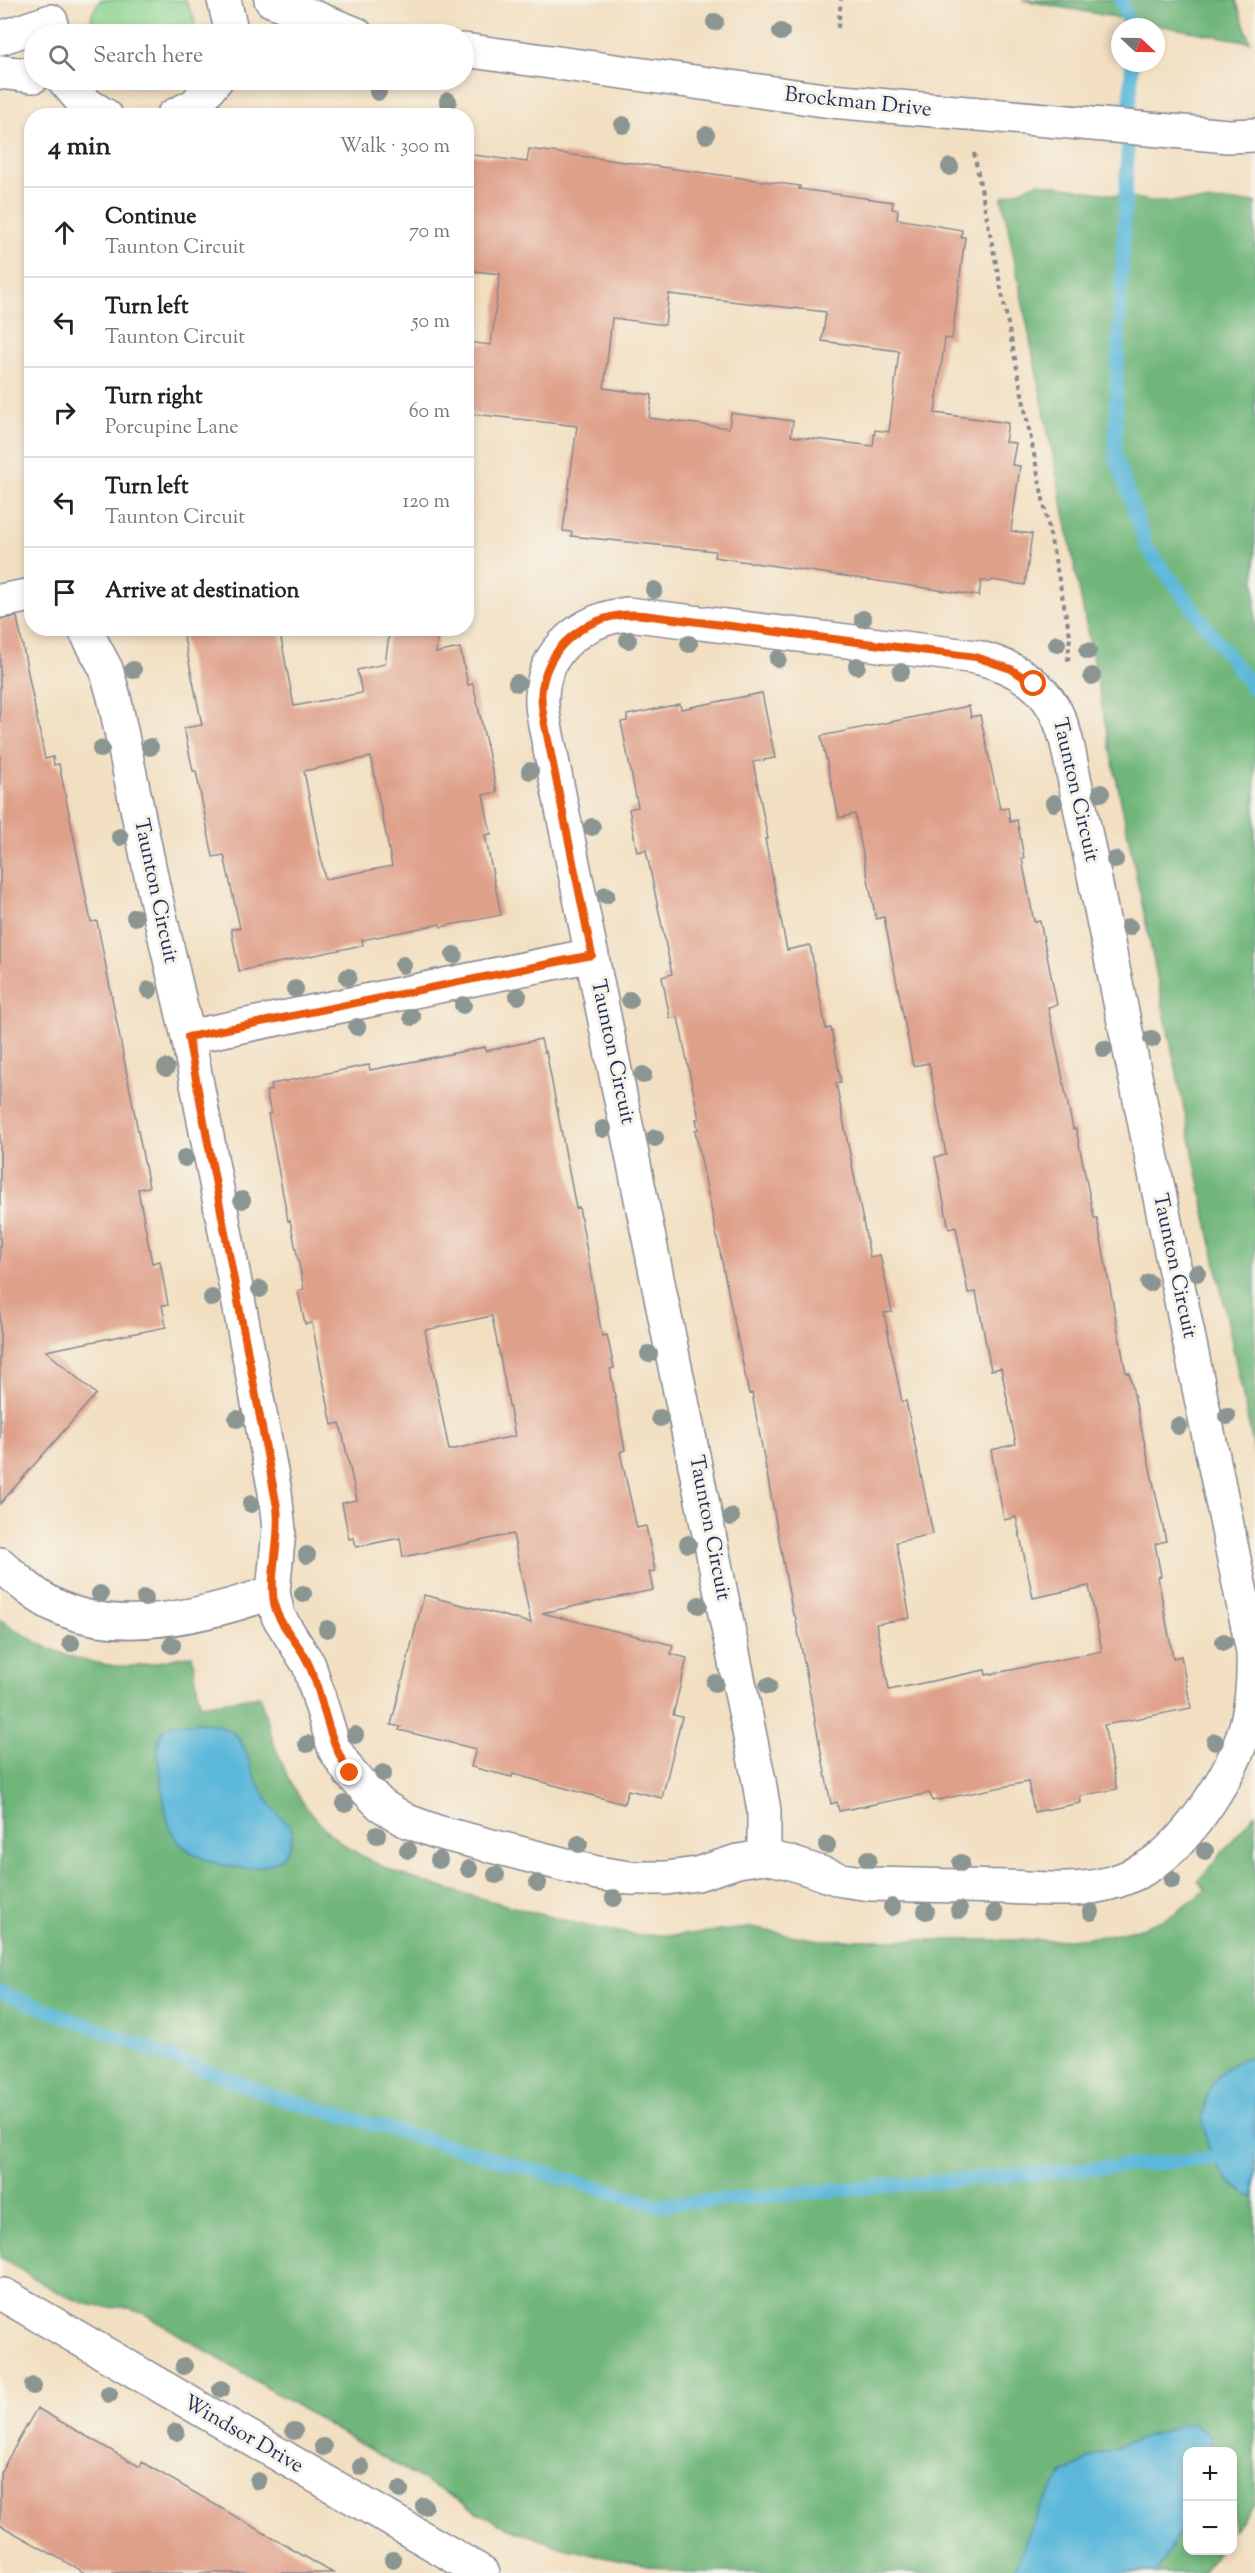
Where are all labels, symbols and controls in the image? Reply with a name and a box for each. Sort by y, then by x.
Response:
north arrow [1111,18,1165,72]
search box [24,24,474,90]
icon: search [45,41,78,74]
text: Search here [93,41,203,73]
street label: Brockman Drive [783,80,933,126]
text: 4 min [48,129,111,166]
text: Walk · 300 m [340,133,450,162]
text: Continue [105,202,196,234]
icon: ahead [48,216,81,249]
text: 70 m [409,218,450,247]
text: Taunton Circuit [105,234,245,263]
text: Turn left [105,292,188,324]
icon: left [48,306,81,339]
text: 50 m [412,308,450,337]
text: Taunton Circuit [105,324,245,353]
text: Turn right [105,382,202,414]
icon: right [48,396,81,429]
text: 60 m [409,398,450,427]
text: Porcupine Lane [105,414,239,443]
text: Turn left [105,472,188,504]
icon: left [48,486,81,519]
text: 120 m [402,488,450,517]
text: Taunton Circuit [105,504,245,533]
icon: arrive [48,576,81,609]
text: Arrive at destination [105,576,300,608]
route start [1020,670,1046,696]
street label: Taunton Circuit [1044,715,1106,865]
street label: Taunton Circuit [125,816,185,966]
street label: Taunton Circuit [582,977,642,1127]
street label: Taunton Circuit [1144,1191,1204,1341]
street label: Taunton Circuit [680,1453,738,1603]
route end [336,1759,362,1785]
street label: Windsor Drive [177,2388,309,2482]
map controls [1183,2447,1237,2555]
button: + [1183,2447,1237,2501]
button: − [1183,2501,1237,2555]

